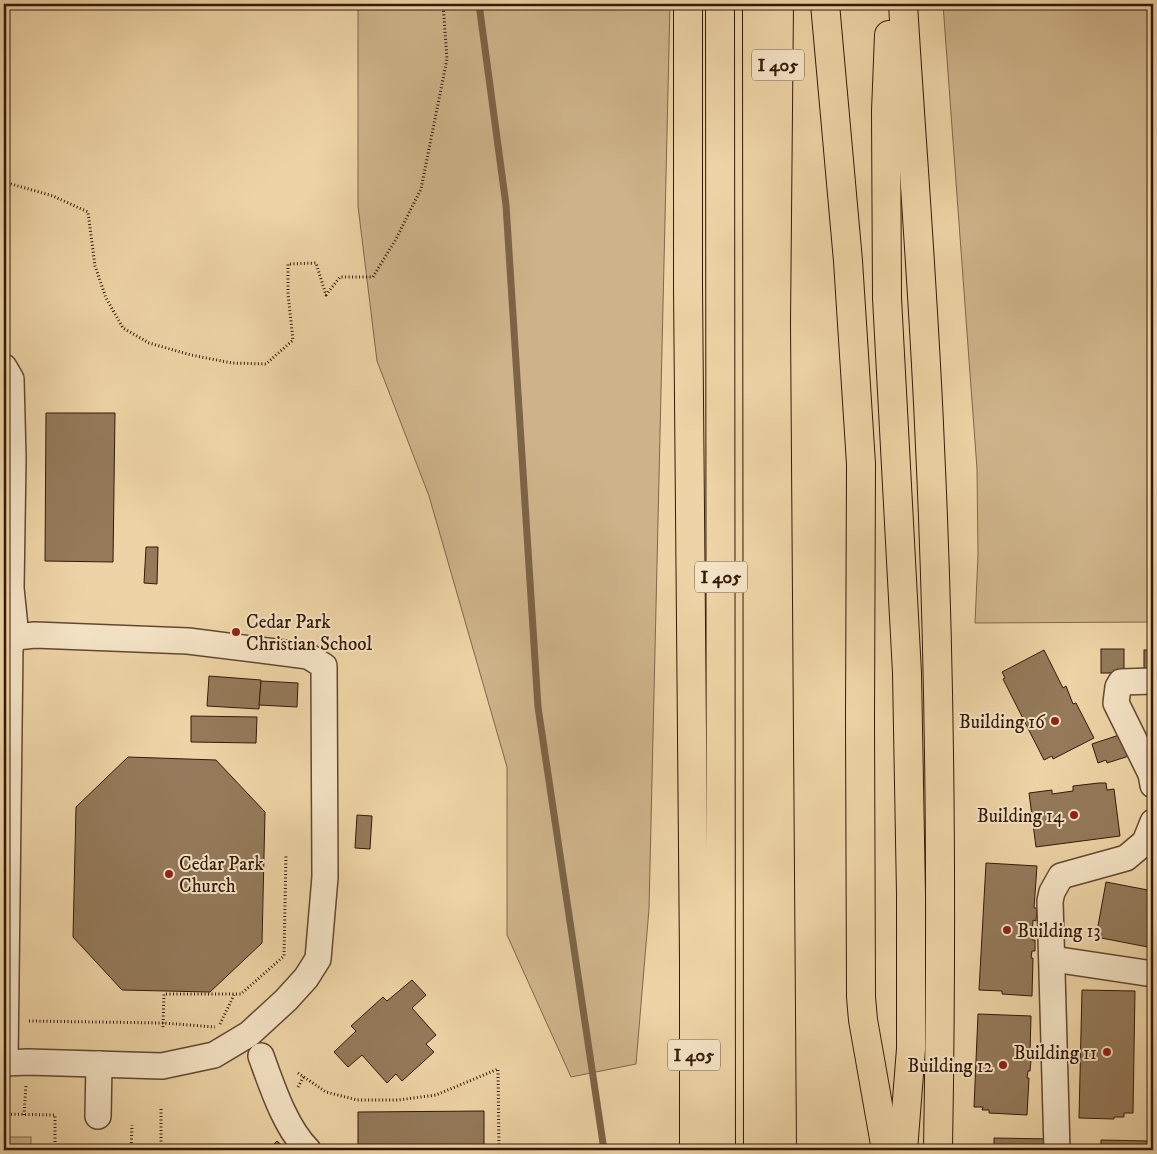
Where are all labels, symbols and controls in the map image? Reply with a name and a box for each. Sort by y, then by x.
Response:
road number: I 405 [752,50,804,80]
road number: I 405 [695,562,747,592]
place label: Cedar Park Christian School [246,611,372,656]
marker: Cedar Park Christian School [230,626,242,638]
place label: Building 16 [959,711,1046,734]
marker: Building 16 [1049,715,1061,727]
place label: Building 14 [977,805,1065,828]
marker: Building 14 [1068,809,1080,821]
place label: Cedar Park Church [179,853,264,898]
marker: Cedar Park Church [163,868,175,880]
place label: Building 13 [1017,920,1101,943]
marker: Building 13 [1001,924,1013,936]
road number: I 405 [668,1040,720,1070]
place label: Building 11 [1014,1042,1097,1065]
marker: Building 11 [1101,1046,1113,1058]
place label: Building 12 [907,1055,994,1078]
marker: Building 12 [997,1059,1009,1071]

